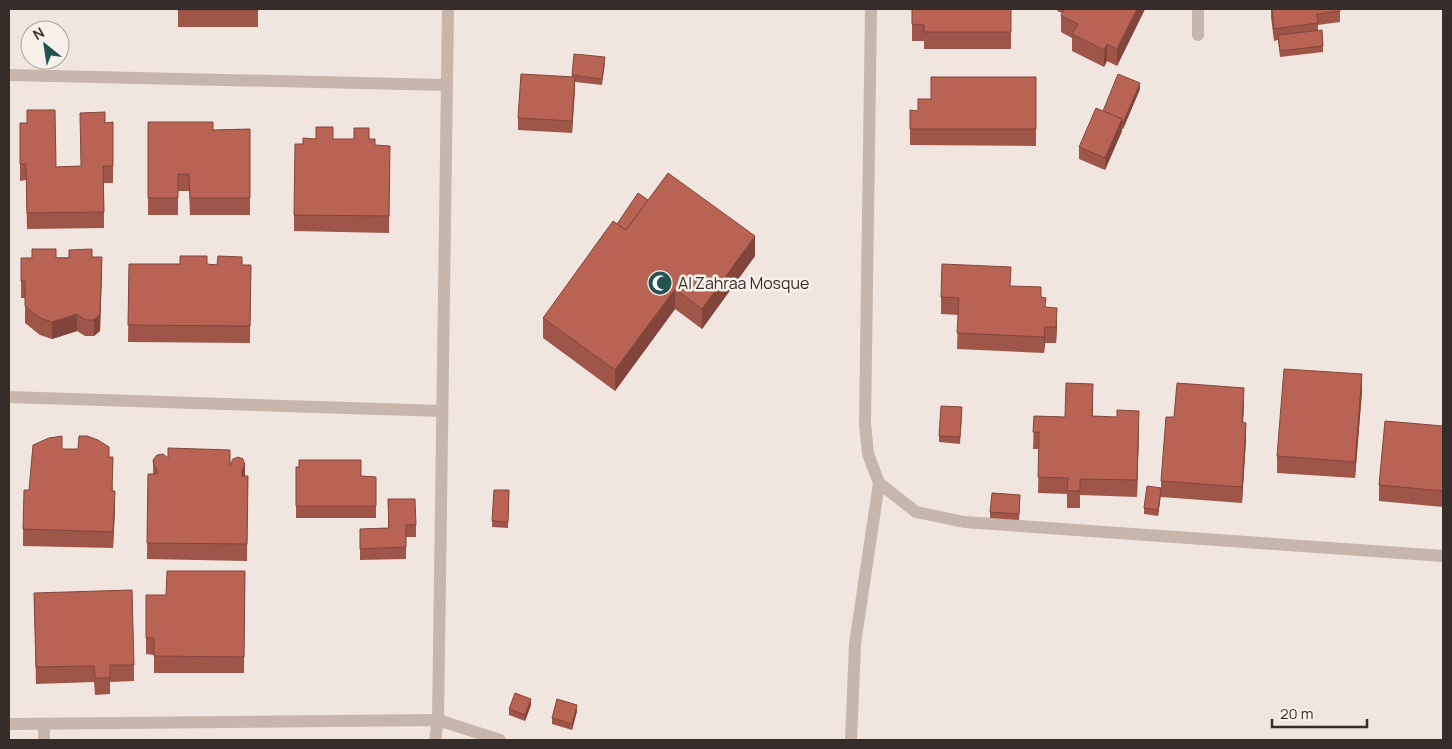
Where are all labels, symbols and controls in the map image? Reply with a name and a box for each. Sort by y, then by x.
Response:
north arrow [20,20,70,70]
text: N [29,23,47,44]
mosque icon: Al Zahraa Mosque [647,270,673,296]
place label: Al Zahraa Mosque [678,272,809,294]
scale bar [1272,696,1367,728]
text: 20 m [1280,703,1313,724]

